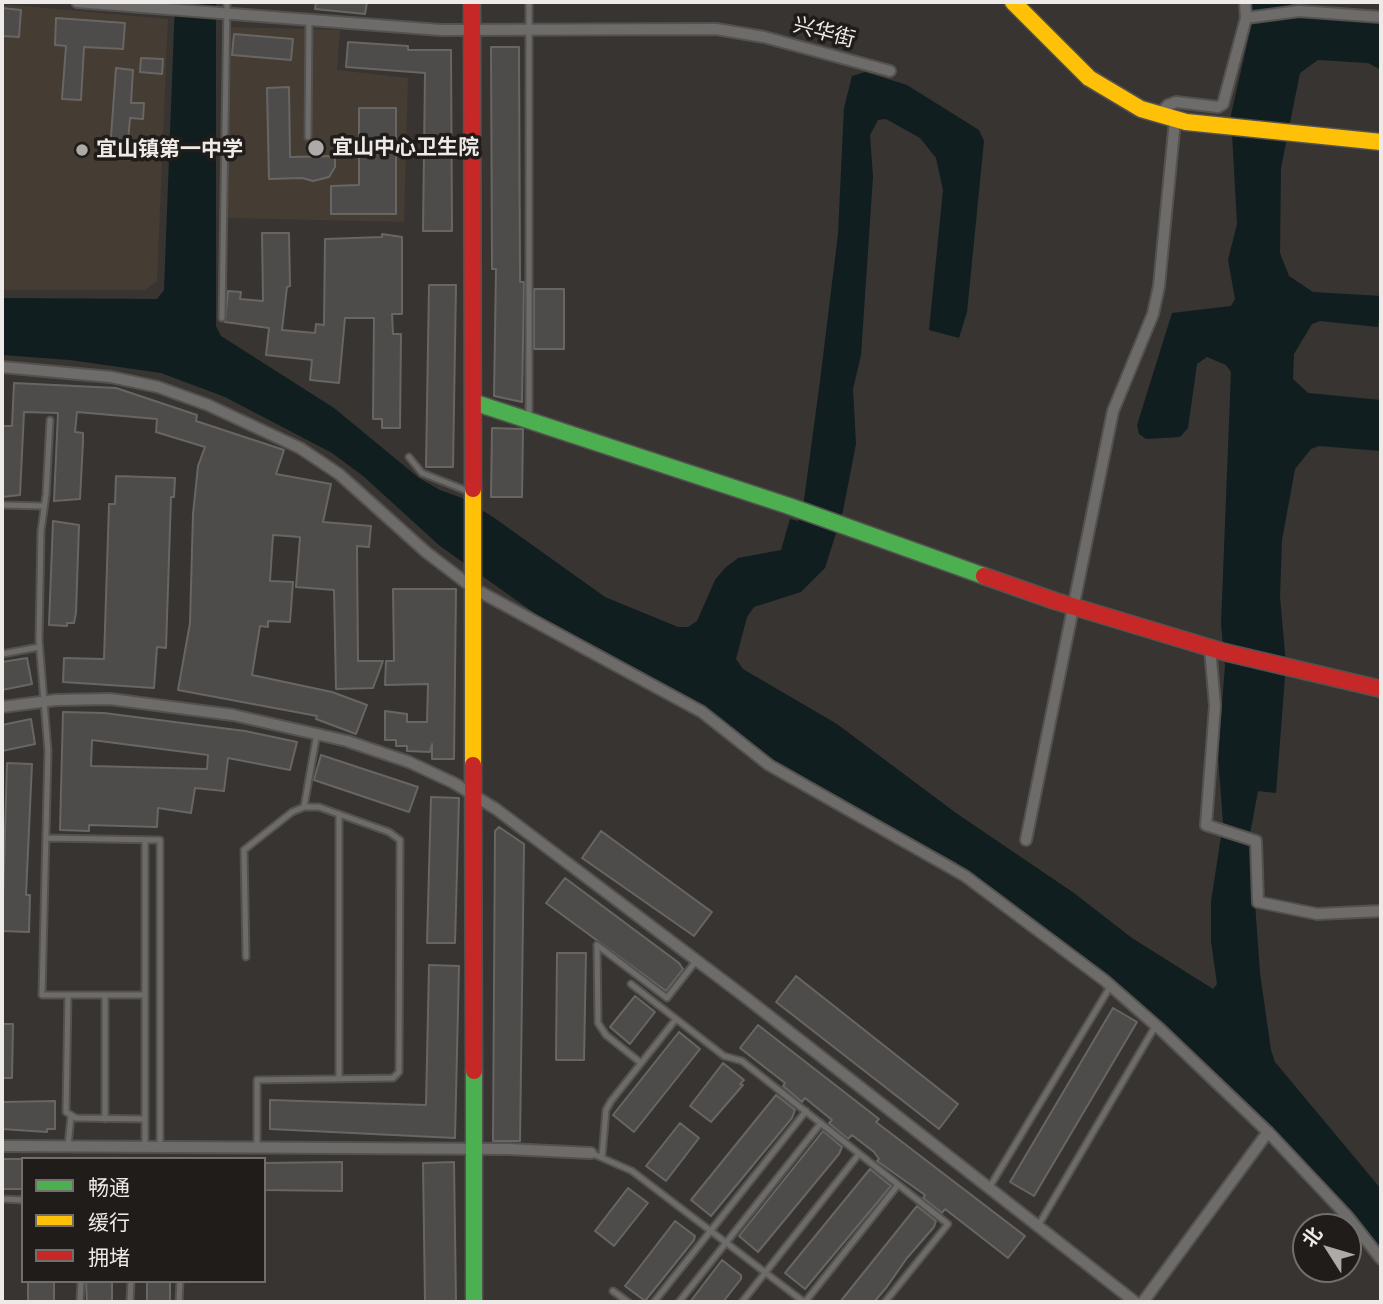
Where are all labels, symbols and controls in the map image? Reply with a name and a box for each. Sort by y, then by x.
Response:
street label: 兴华街 [790,13,858,53]
place label: 宜山中心卫生院 [332,135,479,161]
place label: 宜山镇第一中学 [96,137,243,163]
marker: 宜山中心卫生院 [306,138,326,158]
marker: 宜山镇第一中学 [74,142,90,158]
legend [21,1157,266,1283]
text: 畅通 [88,1174,130,1201]
text: 缓行 [88,1209,130,1236]
north arrow [1292,1213,1362,1283]
text: 北 [1297,1222,1327,1251]
text: 拥堵 [88,1244,130,1271]

